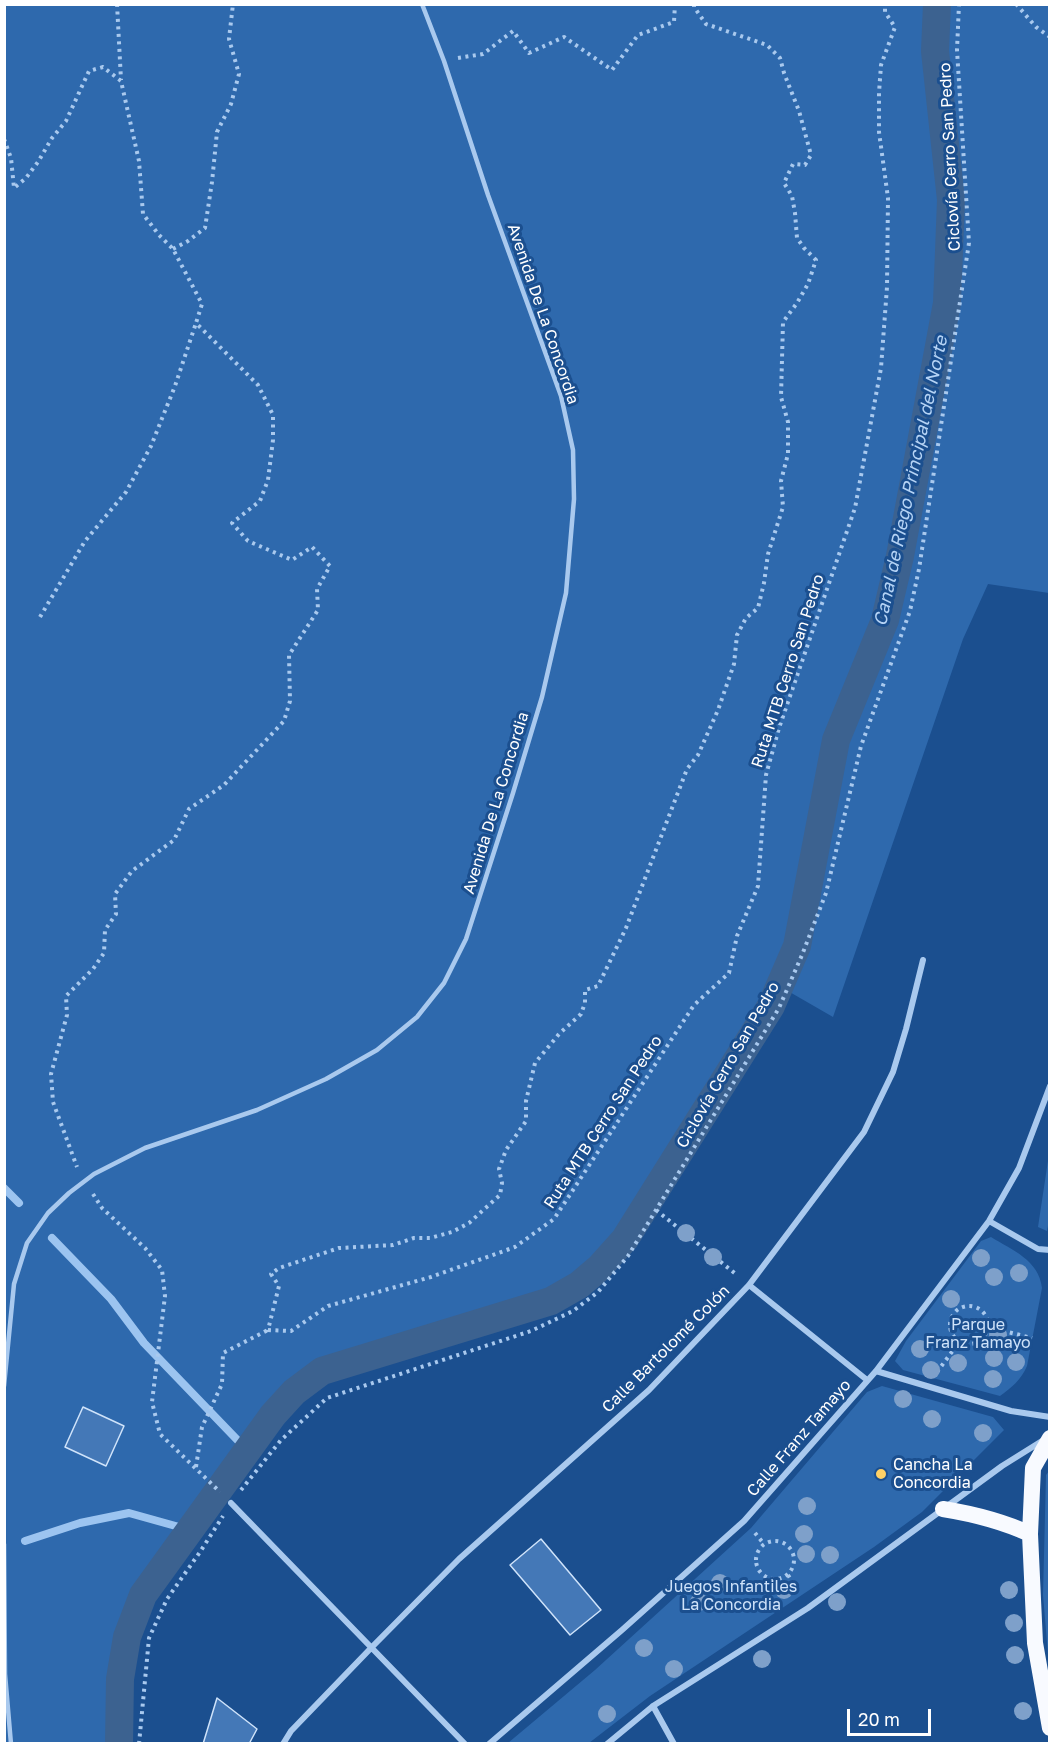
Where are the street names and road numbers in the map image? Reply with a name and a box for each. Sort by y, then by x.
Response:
street label: Ciclovía Cerro San Pedro [935,62,965,252]
street label: Avenida De La Concordia [503,221,583,407]
street label: Ruta MTB Cerro San Pedro [748,572,828,770]
street label: Avenida De La Concordia [459,710,533,896]
street label: Ciclovía Cerro San Pedro [673,978,783,1152]
street label: Ruta MTB Cerro San Pedro [540,1032,666,1212]
street label: Calle Bartolomé Colón [598,1281,734,1417]
street label: Calle Franz Tamayo [743,1376,855,1500]

